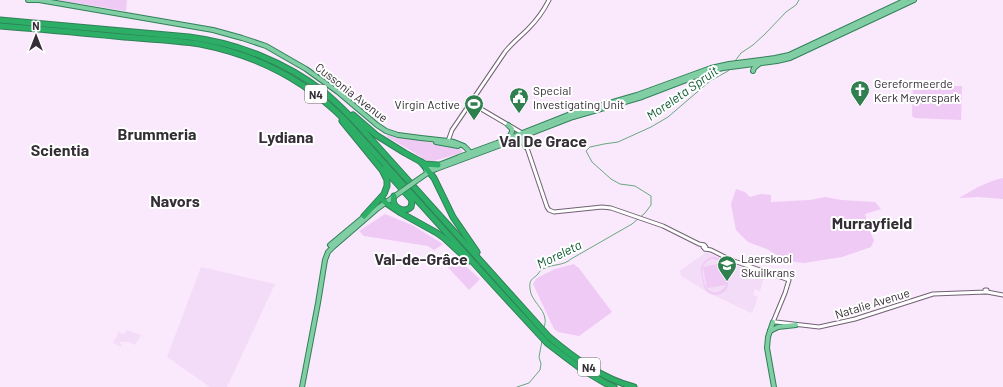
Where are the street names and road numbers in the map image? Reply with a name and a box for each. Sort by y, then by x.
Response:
street label: Cussonia Avenue [313,59,391,125]
road number: N4 [305,85,327,103]
street label: Natalie Avenue [833,285,911,321]
road number: N4 [578,358,600,376]

